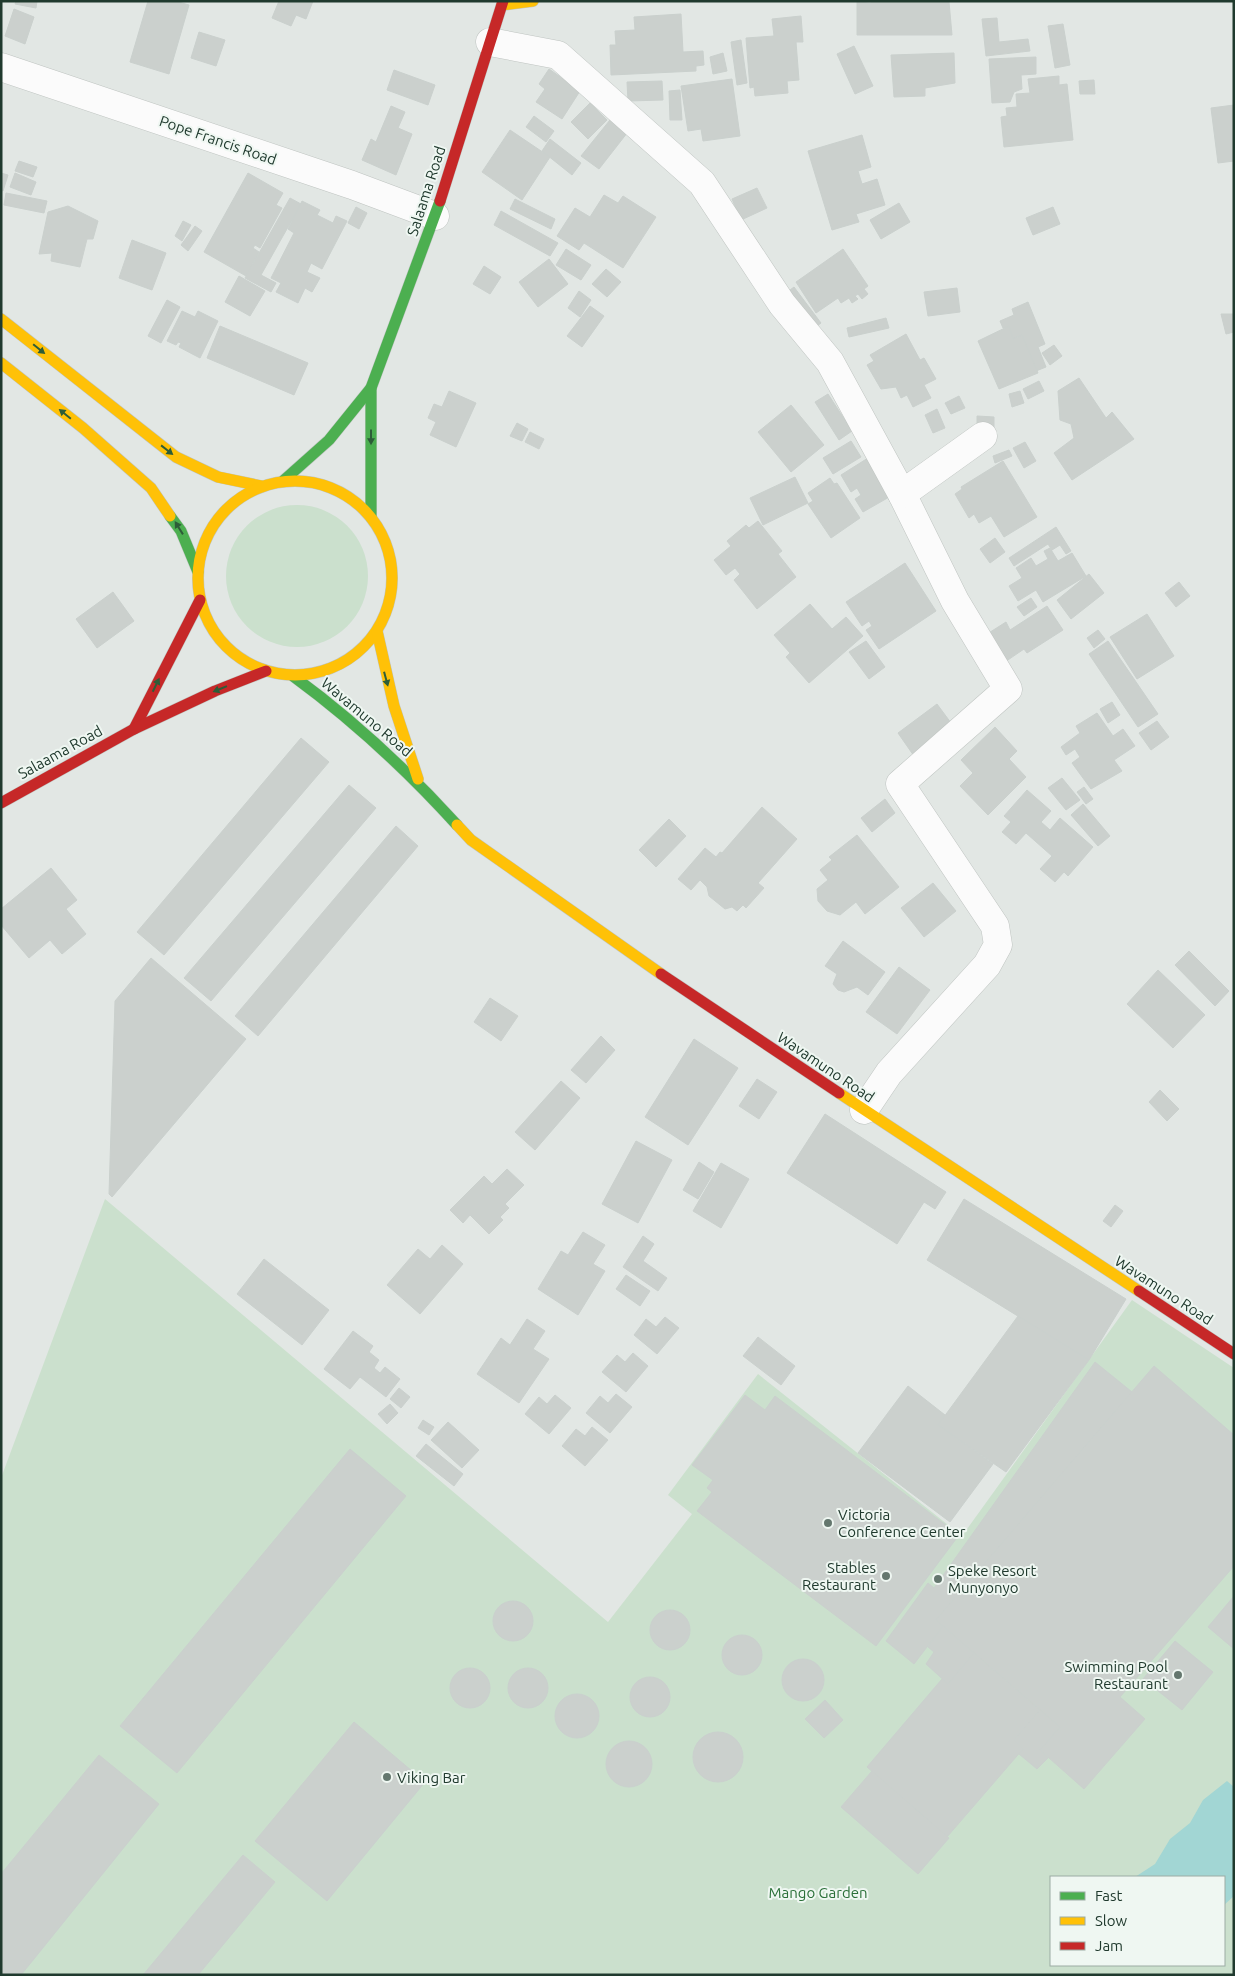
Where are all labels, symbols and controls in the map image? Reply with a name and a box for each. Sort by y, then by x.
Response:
street label: Pope Francis Road [157,112,279,168]
street label: Salaama Road [403,144,449,238]
one-way arrow [32,344,45,355]
one-way arrow [58,408,71,419]
one-way arrow [367,429,375,445]
one-way arrow [160,445,174,455]
one-way arrow [174,521,183,534]
one-way arrow [382,672,390,687]
street label: Wavamuno Road [318,674,416,760]
one-way arrow [152,678,160,692]
one-way arrow [213,686,228,693]
street label: Salaama Road [15,722,105,782]
street label: Wavamuno Road [774,1028,878,1106]
street label: Wavamuno Road [1112,1252,1216,1328]
place label: Victoria Conference Center [838,1506,966,1540]
marker: Victoria Conference Center [822,1517,834,1529]
place label: Stables Restaurant [802,1559,876,1593]
place label: Speke Resort Munyonyo [948,1562,1037,1596]
marker: Stables Restaurant [880,1570,892,1582]
marker: Speke Resort Munyonyo [932,1573,944,1585]
place label: Swimming Pool Restaurant [1064,1658,1168,1692]
marker: Swimming Pool Restaurant [1172,1669,1184,1681]
place label: Viking Bar [397,1769,466,1786]
marker: Viking Bar [381,1771,393,1783]
legend [1050,1876,1225,1966]
park label: Mango Garden [768,1884,868,1901]
text: Fast [1095,1887,1123,1904]
text: Slow [1095,1912,1128,1929]
text: Jam [1095,1937,1123,1954]

